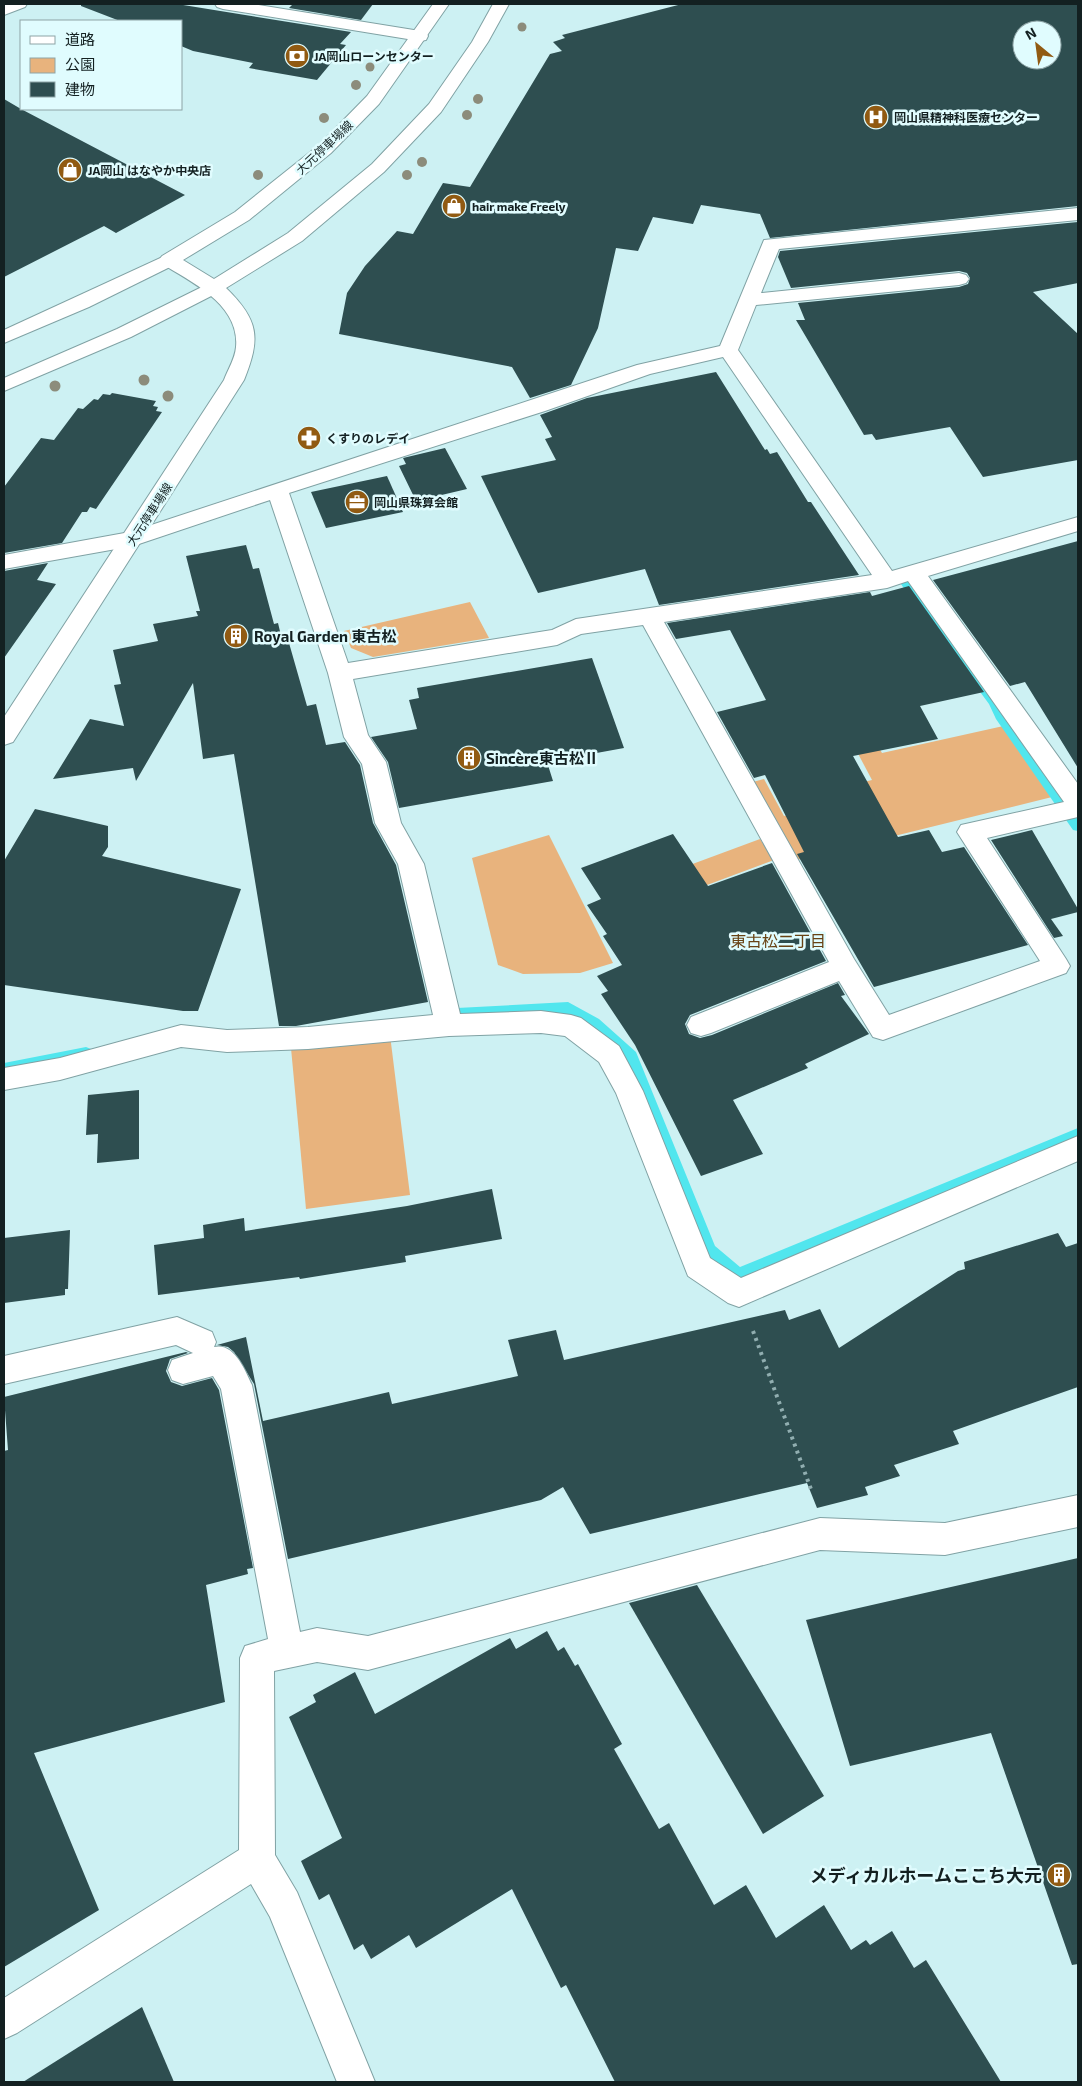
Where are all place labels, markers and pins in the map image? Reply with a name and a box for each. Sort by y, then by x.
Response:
bank icon: JA岡山ローンセンター [284,43,310,69]
place label: JA岡山ローンセンター [314,49,434,63]
hospital icon: 岡山県精神科医療センター [863,104,889,130]
place label: 岡山県精神科医療センター [894,110,1038,124]
shop icon: JA岡山 はなやか中央店 [57,157,83,183]
place label: JA岡山 はなやか中央店 [88,163,211,177]
shop icon: hair make Freely [441,193,467,219]
place label: hair make Freely [472,199,566,214]
pharmacy icon: くすりのレデイ [296,425,322,451]
place label: くすりのレデイ [326,431,410,445]
office icon: 岡山県珠算会館 [344,489,370,515]
place label: 岡山県珠算会館 [374,495,458,509]
building icon: Royal Garden 東古松 [223,623,249,649]
place label: Royal Garden 東古松 [254,627,396,646]
building icon: Sincère東古松Ⅱ [456,745,482,771]
place label: Sincère東古松Ⅱ [486,749,599,767]
building icon: メディカルホームここち大元 [1046,1862,1072,1888]
place label: メディカルホームここち大元 [810,1864,1042,1886]

